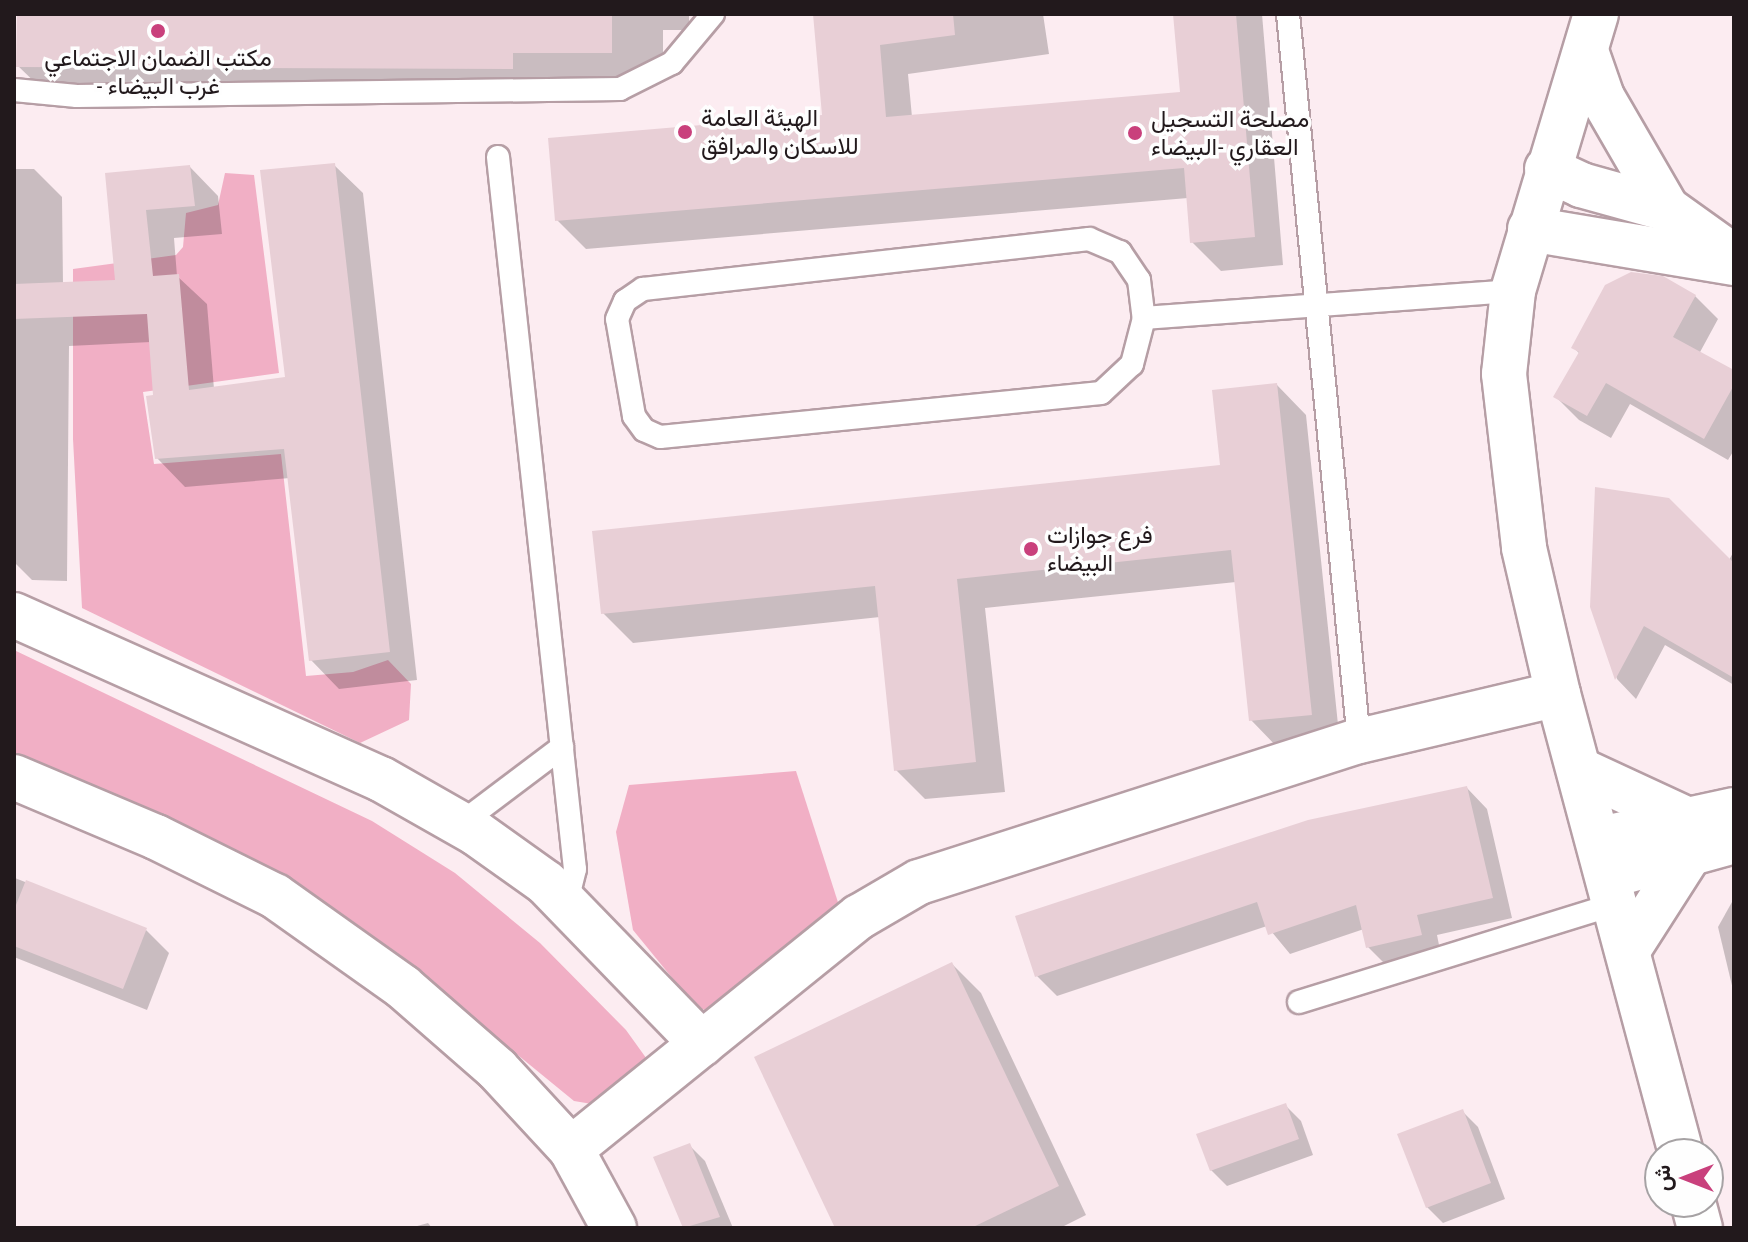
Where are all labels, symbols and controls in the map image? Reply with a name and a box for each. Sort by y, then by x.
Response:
marker: مكتب الضمان الاجتماعي - غرب البيضاء [149,22,167,40]
place label: مكتب الضمان الاجتماعي - غرب البيضاء [44,44,272,100]
place label: الهيئة العامة للاسكان والمرافق [701,104,859,160]
place label: مصلحة التسجيل العقاري -البيضاء [1151,105,1309,161]
marker: الهيئة العامة للاسكان والمرافق [676,123,694,141]
marker: مصلحة التسجيل العقاري -البيضاء [1126,124,1144,142]
place label: فرع جوازات البيضاء [1047,521,1153,577]
marker: فرع جوازات البيضاء [1022,540,1040,558]
north arrow [1644,1138,1724,1218]
text: ش [1648,1165,1676,1191]

